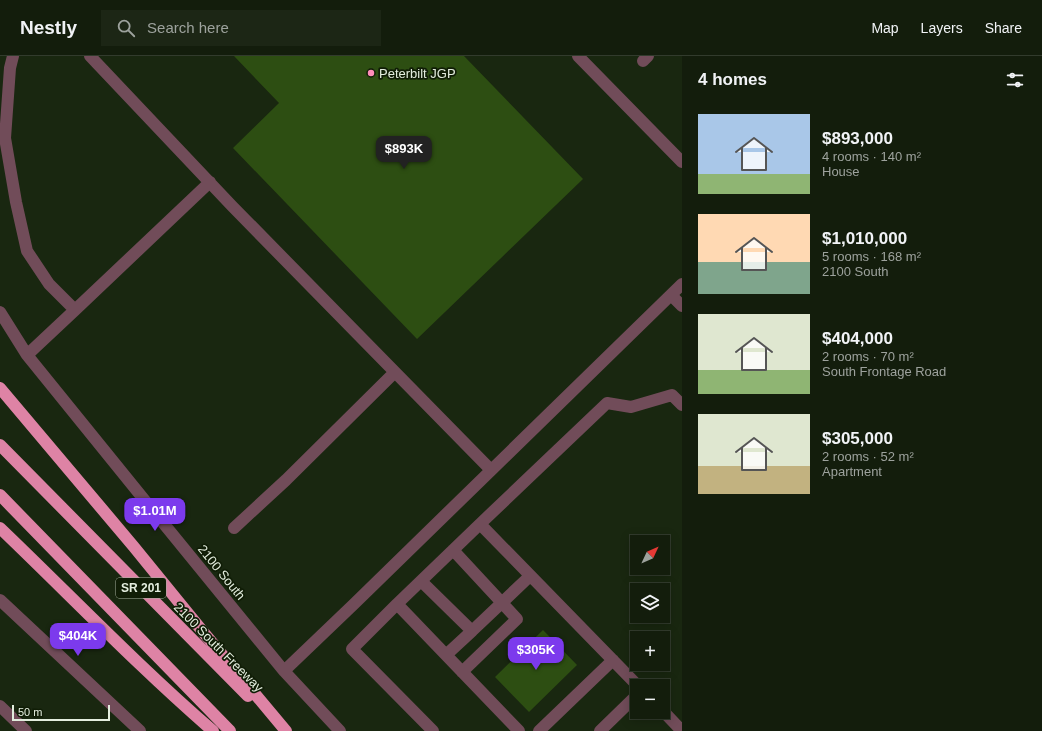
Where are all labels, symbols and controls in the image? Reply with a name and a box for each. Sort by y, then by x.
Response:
search box [101,10,381,46]
text: Nestly [20,17,77,38]
icon: search [115,17,137,39]
text: Search here [147,19,229,36]
text: Map [871,20,899,36]
text: Layers [921,20,963,36]
text: Share [985,20,1022,36]
place label: Peterbilt JGP [379,66,456,81]
marker: Peterbilt JGP [366,68,376,78]
icon: filters [1004,69,1026,91]
text: 4 homes [698,70,767,89]
text: $893,000 [822,129,893,148]
icon: home [730,130,778,178]
pin: $893K [376,136,432,170]
text: $893K [385,141,423,156]
text: 4 rooms · 140 m² [822,149,921,164]
text: House [822,164,860,179]
text: $1,010,000 [822,229,907,248]
icon: home [730,230,778,278]
text: 5 rooms · 168 m² [822,249,921,264]
text: 2100 South [822,264,889,279]
text: $404,000 [822,329,893,348]
icon: home [730,330,778,378]
text: 2 rooms · 70 m² [822,349,914,364]
text: South Frontage Road [822,364,946,379]
text: $305,000 [822,429,893,448]
icon: home [730,430,778,478]
text: 2 rooms · 52 m² [822,449,914,464]
text: Apartment [822,464,882,479]
pin: $1.01M [122,498,188,532]
text: $1.01M [133,503,177,518]
north arrow [630,535,670,575]
map controls [630,535,670,719]
street label: 2100 South [195,542,248,603]
road number: SR 201 [116,578,166,598]
button: layers [630,583,670,623]
street label: 2100 South Freeway [171,600,267,695]
pin: $404K [50,623,106,657]
text: $404K [59,628,97,643]
button: + [630,631,670,671]
pin: $305K [508,637,564,671]
text: $305K [517,642,555,657]
button: − [630,679,670,719]
scale bar [12,703,110,722]
text: 50 m [18,706,42,718]

